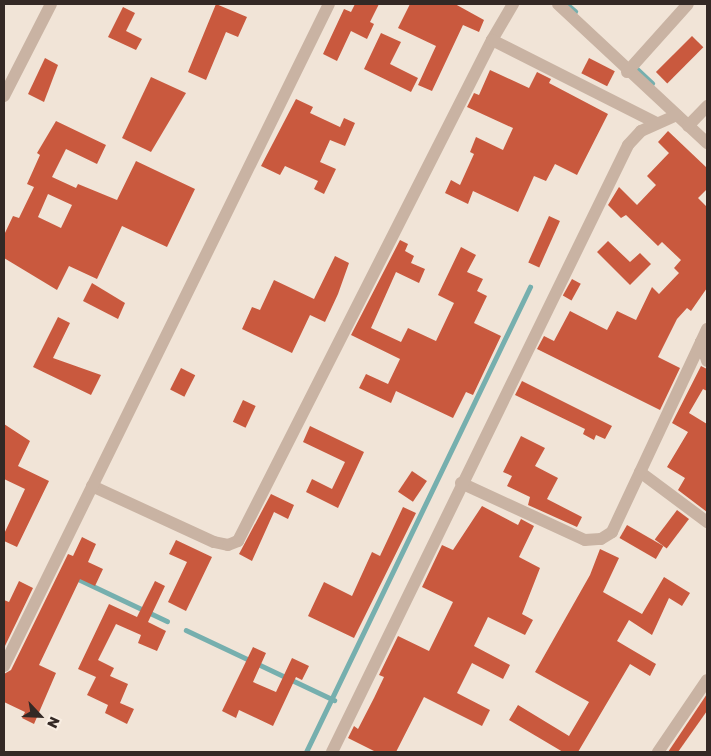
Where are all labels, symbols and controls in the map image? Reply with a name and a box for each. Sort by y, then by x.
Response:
north arrow [15,691,65,741]
text: N [44,714,64,731]

